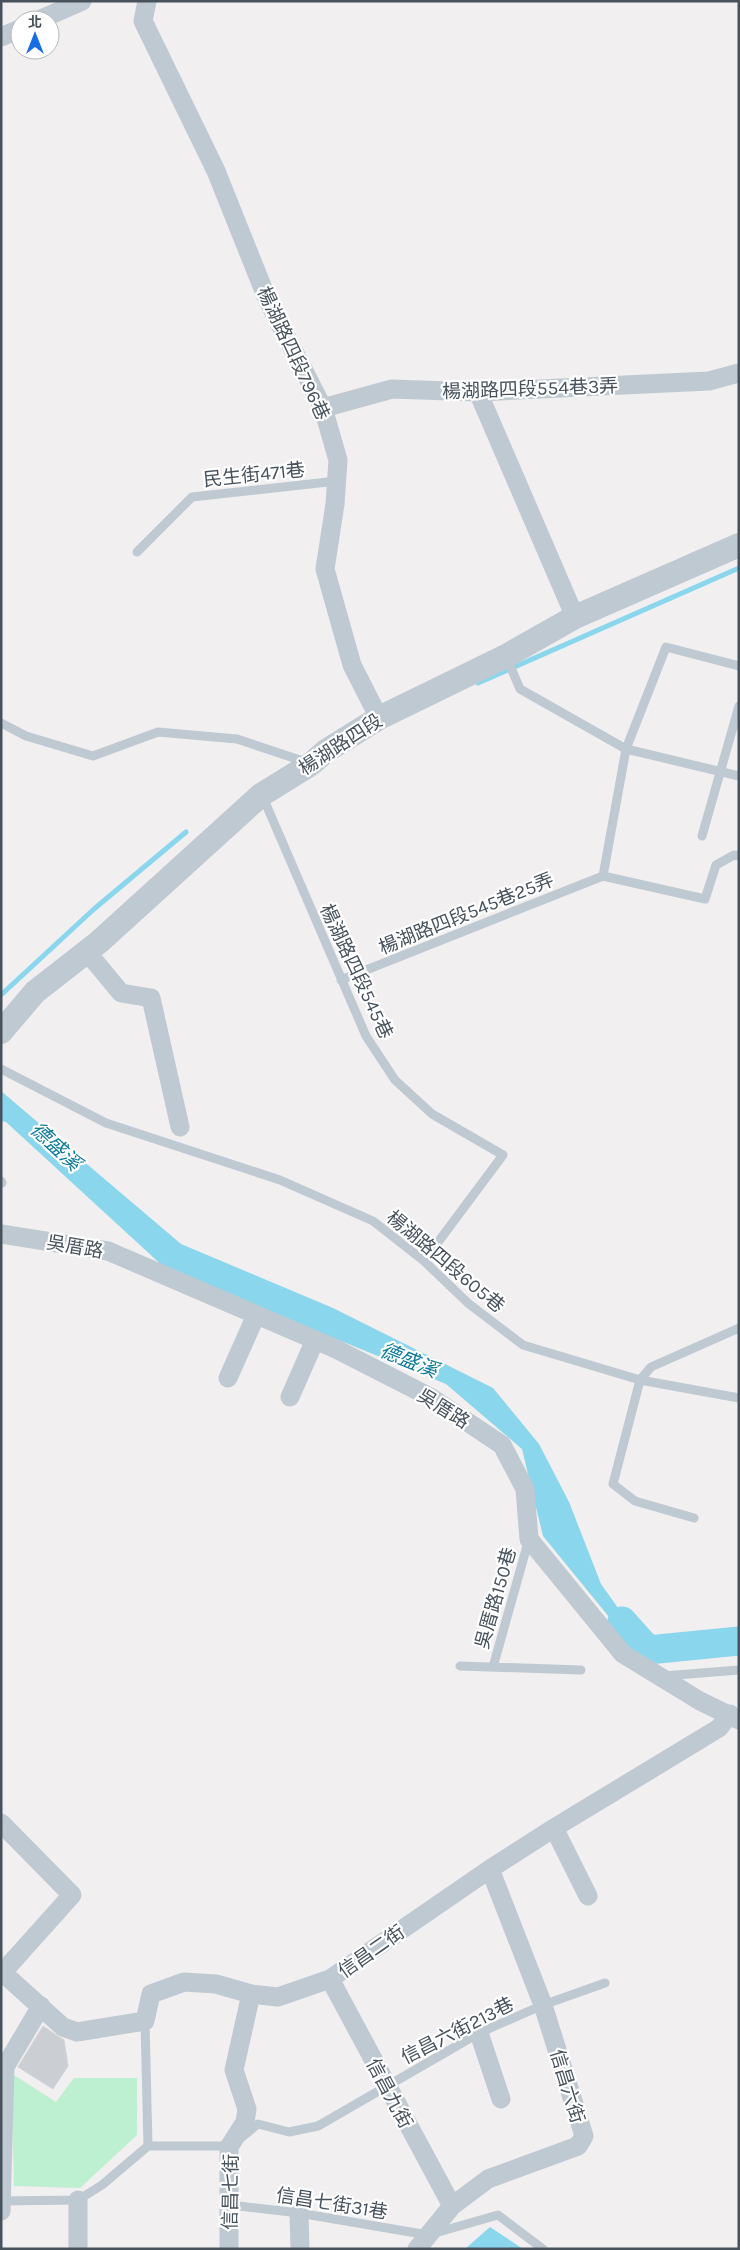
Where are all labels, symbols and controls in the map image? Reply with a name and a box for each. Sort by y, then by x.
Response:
north arrow [10,10,60,60]
text: 北 [28,14,42,31]
street label: 楊湖路四段796巷 [253,283,334,424]
street label: 楊湖路四段554巷3弄 [442,375,619,403]
street label: 民生街471巷 [202,459,306,491]
street label: 楊湖路四段 [295,710,386,780]
street label: 楊湖路四段545巷25弄 [376,869,557,959]
street label: 楊湖路四段545巷 [315,901,397,1042]
water label: 德盛溪 [26,1117,88,1177]
street label: 楊湖路四段605巷 [382,1206,509,1317]
street label: 吳厝路 [45,1231,105,1263]
water label: 德盛溪 [377,1339,444,1383]
street label: 吳厝路 [413,1384,473,1433]
street label: 吳厝路150巷 [471,1545,521,1651]
street label: 信昌二街 [334,1921,409,1983]
street label: 信昌六街213巷 [397,1993,517,2069]
street label: 信昌六街 [545,2047,589,2126]
street label: 信昌九街 [362,2055,417,2132]
street label: 信昌七街 [219,2154,243,2230]
street label: 信昌七街31巷 [275,2184,389,2224]

